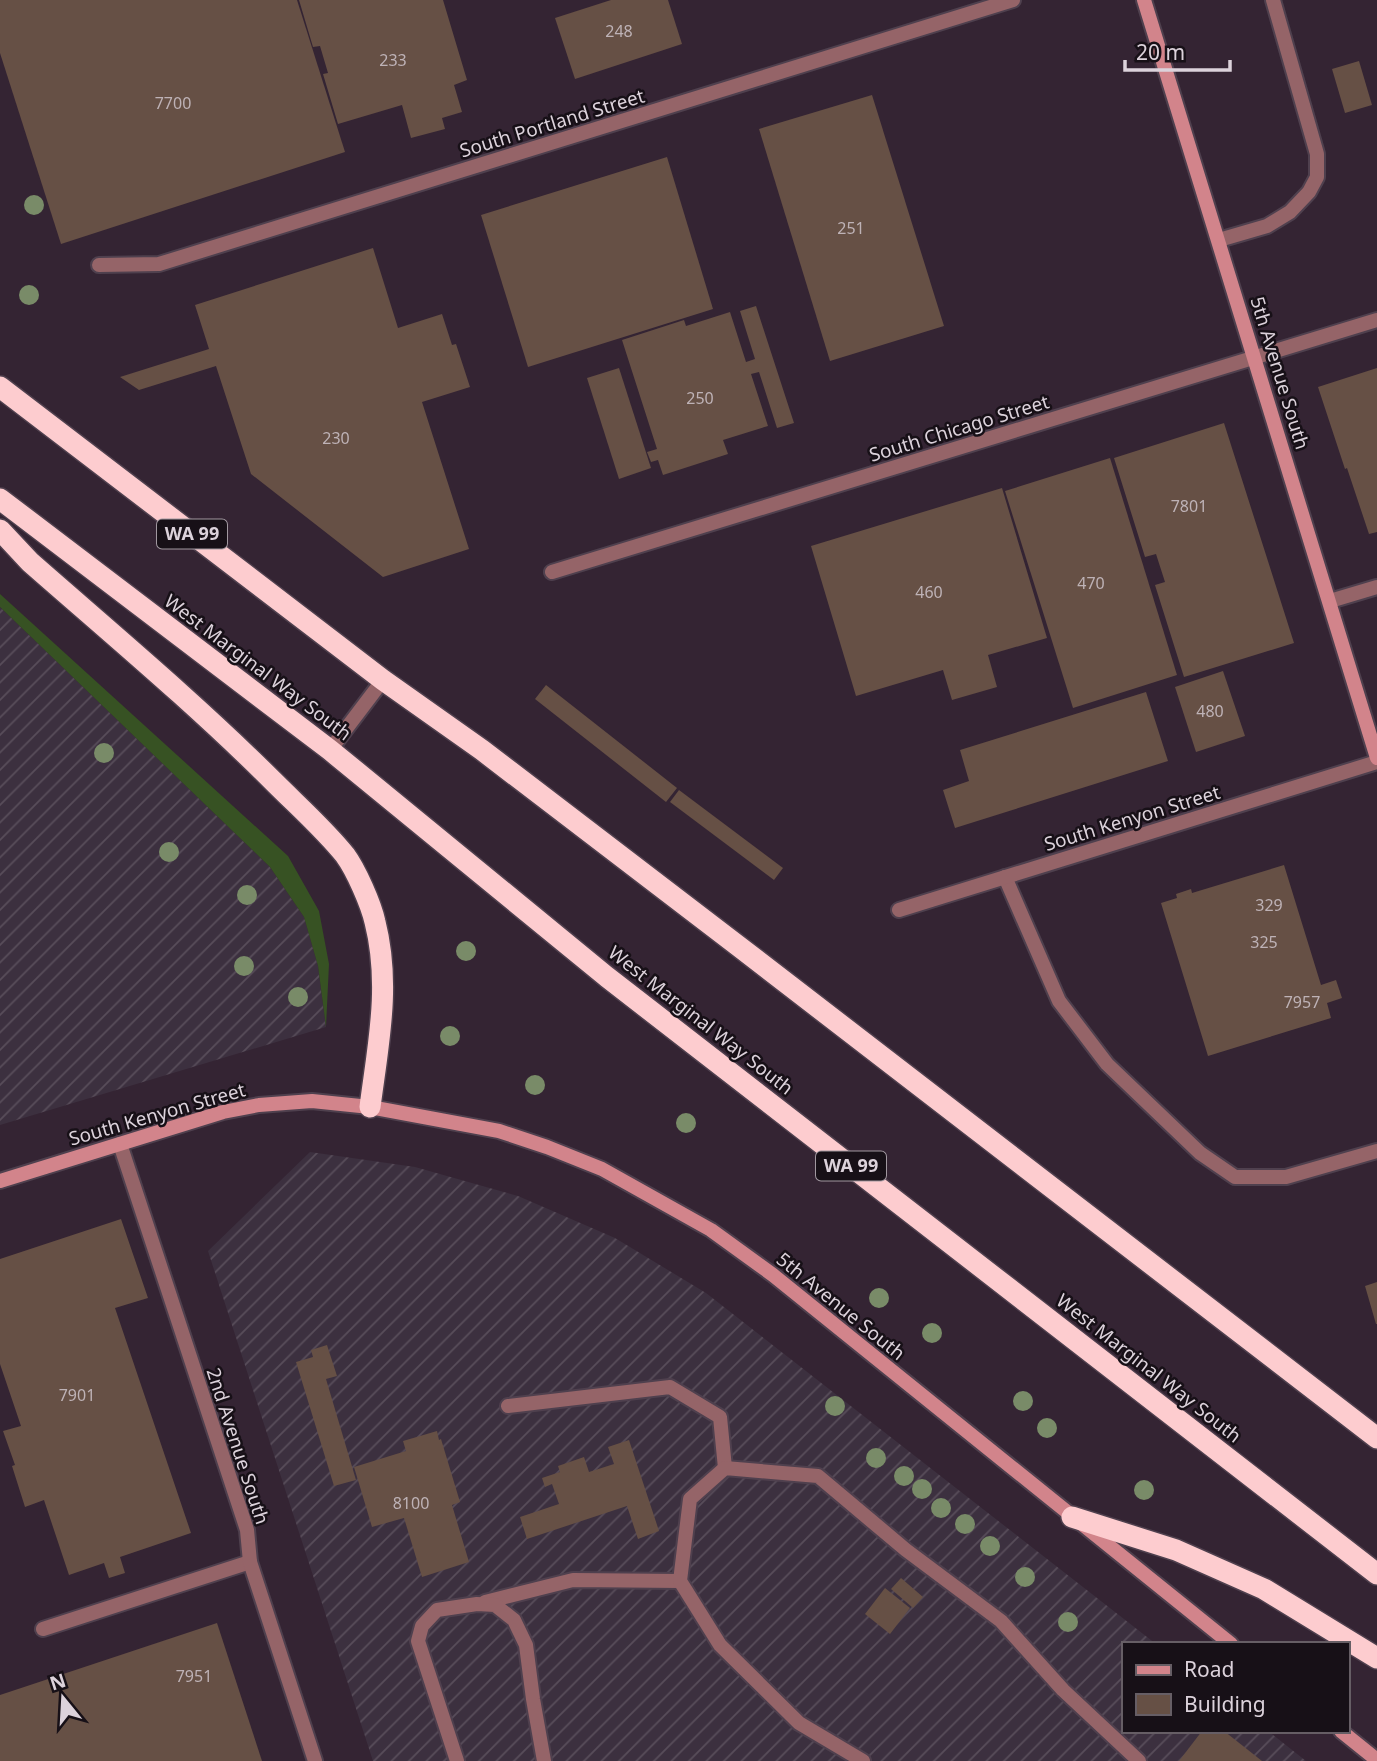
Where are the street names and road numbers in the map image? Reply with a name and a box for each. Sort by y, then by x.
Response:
street label: South Portland Street [456,82,648,163]
street label: 5th Avenue South [1244,293,1316,453]
street label: South Chicago Street [866,388,1052,468]
road number: WA 99 [157,520,227,548]
street label: West Marginal Way South [159,588,357,746]
street label: South Kenyon Street [1041,779,1223,857]
street label: West Marginal Way South [603,940,799,1100]
street label: South Kenyon Street [66,1076,248,1152]
road number: WA 99 [816,1152,886,1181]
street label: 5th Avenue South [771,1246,911,1366]
street label: West Marginal Way South [1051,1288,1247,1448]
street label: 2nd Avenue South [200,1364,276,1528]

